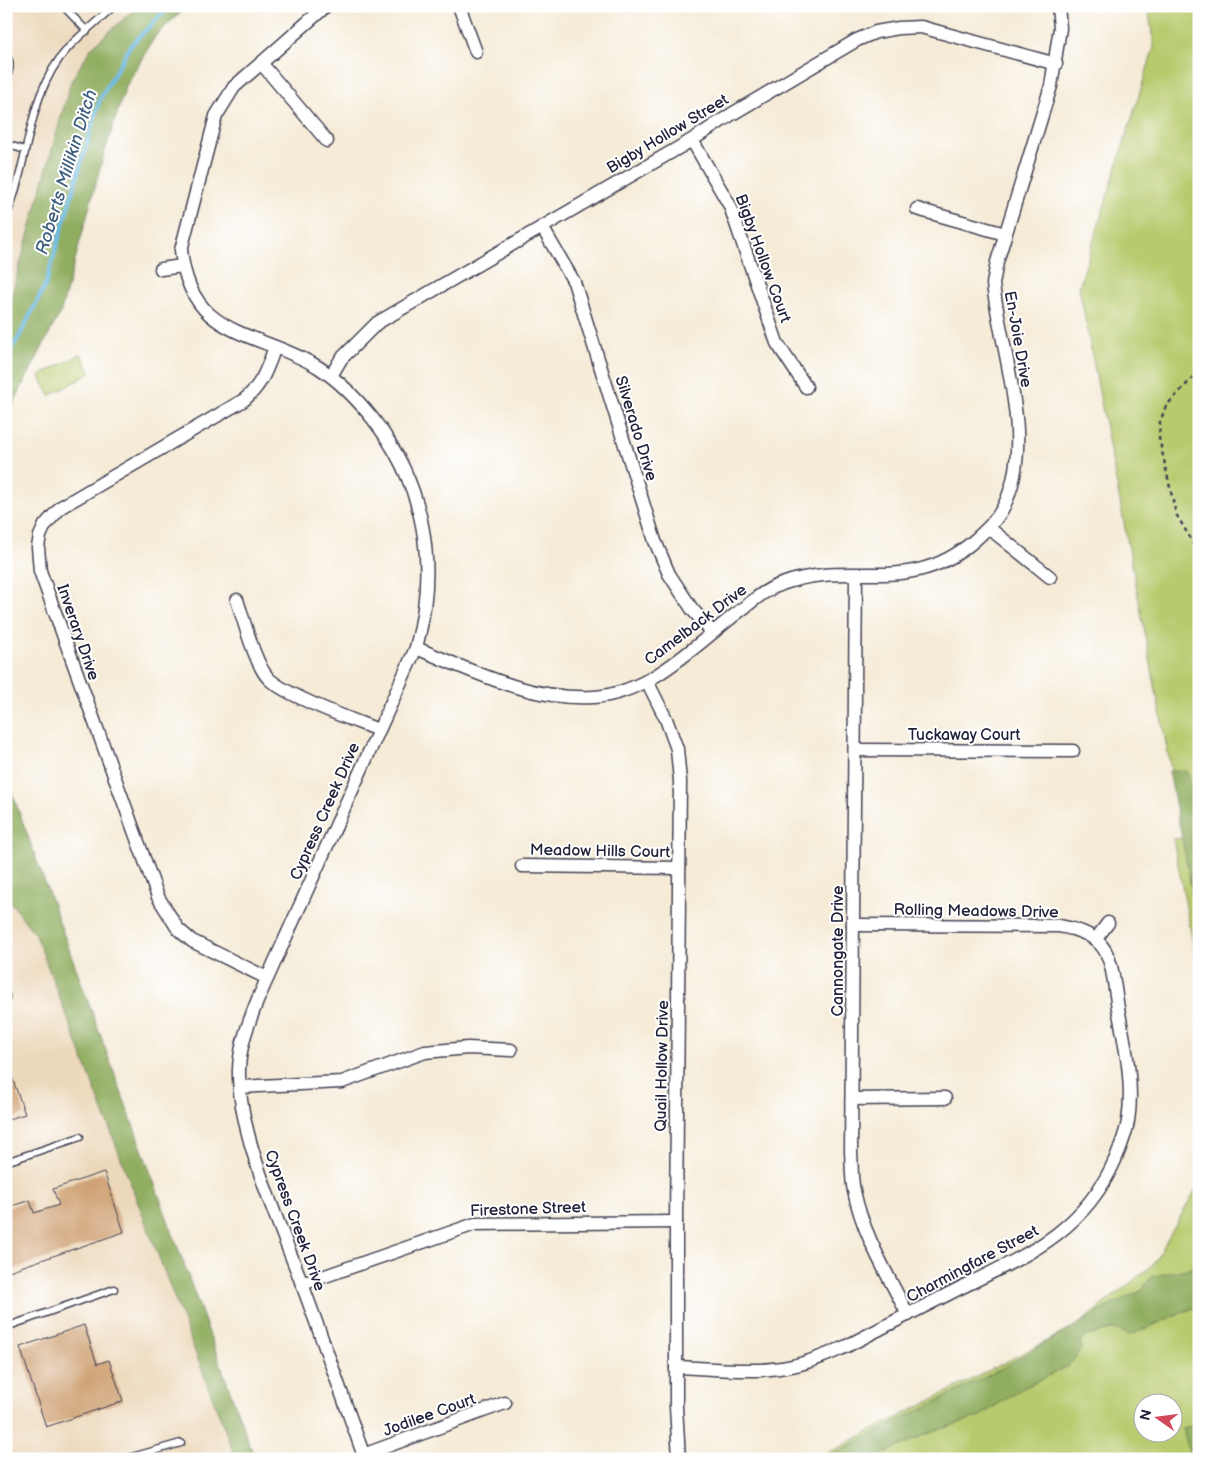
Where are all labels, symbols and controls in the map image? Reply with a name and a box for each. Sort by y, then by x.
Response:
water label: Roberts Millikin Ditch [31,87,102,257]
street label: Bigby Hollow Street [603,90,732,178]
street label: Bigby Hollow Court [731,192,795,325]
street label: En-Joie Drive [1000,289,1035,390]
street label: Silverado Drive [611,374,661,484]
street label: Camelback Drive [641,580,751,670]
street label: Inverary Drive [52,582,103,683]
street label: Tuckaway Court [908,726,1020,745]
street label: Cypress Creek Drive [286,739,364,883]
street label: Meadow Hills Court [530,841,670,862]
street label: Cannongate Drive [829,885,848,1016]
street label: Rolling Meadows Drive [893,901,1059,922]
street label: Quail Hollow Drive [652,1000,673,1132]
street label: Cypress Creek Drive [260,1147,329,1294]
street label: Firestone Street [470,1198,586,1221]
street label: Charmingfare Street [904,1221,1042,1307]
street label: Jodilee Court [381,1390,478,1441]
north arrow [1132,1392,1182,1442]
text: N [1136,1408,1155,1422]

